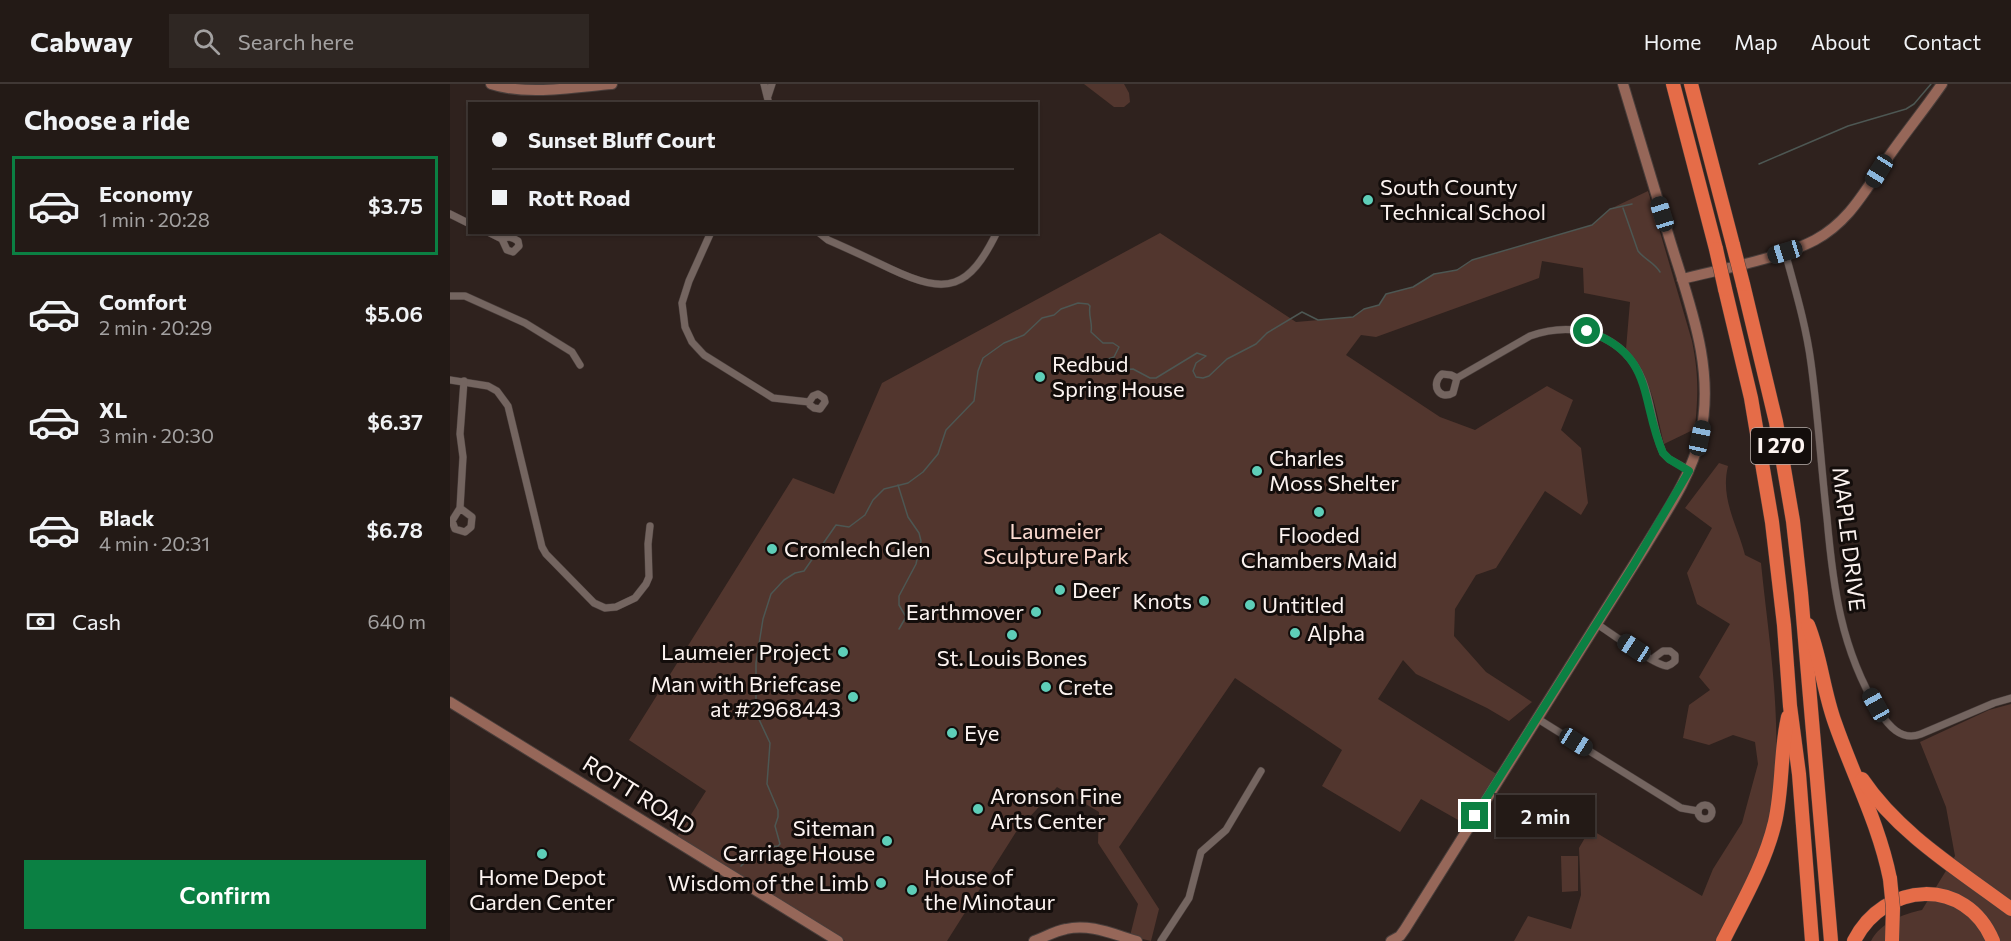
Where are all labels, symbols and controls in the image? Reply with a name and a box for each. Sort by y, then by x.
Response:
search box [169,14,589,68]
text: Cabway [30,24,133,58]
icon: search [190,25,223,58]
text: Search here [238,28,354,55]
text: Home [1644,29,1701,54]
text: Map [1734,29,1778,54]
text: About [1811,29,1870,54]
text: Contact [1903,29,1981,54]
text: Choose a ride [24,103,190,136]
text: Sunset Bluff Court [528,126,716,153]
car [1862,151,1896,191]
place label: South County Technical School [1380,173,1546,225]
icon: car [27,179,81,233]
text: Economy [99,180,193,207]
text: Rott Road [528,184,630,211]
text: $3.75 [368,192,423,219]
marker: South County Technical School [1361,193,1375,207]
car [1648,194,1676,234]
text: 1 min · 20:28 [99,207,210,231]
car [1765,238,1805,266]
icon: car [27,287,81,341]
text: Comfort [99,288,187,315]
text: $5.06 [365,300,423,327]
text: 2 min · 20:29 [99,315,212,339]
route start [1573,317,1600,344]
place label: Redbud Spring House [1052,350,1185,402]
marker: Redbud Spring House [1033,370,1047,384]
icon: car [27,395,81,449]
text: XL [99,396,127,423]
text: $6.37 [367,408,423,435]
car [1687,419,1713,457]
text: 3 min · 20:30 [99,423,214,447]
road number: I 270 [1751,428,1811,464]
place label: Charles Moss Shelter [1269,444,1399,496]
marker: Charles Moss Shelter [1250,464,1264,478]
street label: MAPLE DRIVE [1827,465,1872,613]
icon: car [27,503,81,557]
text: Black [99,504,154,531]
marker: Flooded Chambers Maid [1312,505,1326,519]
text: $6.78 [367,516,423,543]
park label: Laumeier Sculpture Park [983,517,1129,569]
place label: Flooded Chambers Maid [1241,521,1397,573]
text: 4 min · 20:31 [99,531,210,555]
place label: Cromlech Glen [784,535,931,562]
marker: Cromlech Glen [765,542,779,556]
place label: Deer [1072,576,1120,603]
marker: Deer [1053,583,1067,597]
place label: Knots [1133,587,1192,614]
place label: Untitled [1262,591,1344,618]
marker: Knots [1197,594,1211,608]
place label: Earthmover [906,598,1024,625]
marker: Untitled [1243,598,1257,612]
icon: cash [24,605,57,638]
marker: Earthmover [1029,605,1043,619]
text: Cash [72,608,121,635]
text: 640 m [368,609,426,633]
place label: Alpha [1307,619,1365,646]
marker: Alpha [1288,626,1302,640]
marker: St. Louis Bones [1005,628,1019,642]
car [1614,631,1654,665]
place label: Laumeier Project [661,638,831,665]
place label: St. Louis Bones [937,644,1087,671]
marker: Laumeier Project [836,645,850,659]
place label: Man with Briefcase at #2968443 [650,670,841,722]
place label: Crete [1058,673,1113,700]
marker: Crete [1039,680,1053,694]
car [1859,685,1893,725]
marker: Man with Briefcase at #2968443 [846,690,860,704]
place label: Eye [964,719,999,746]
car [1556,725,1596,759]
marker: Eye [945,726,959,740]
street label: ROTT ROAD [578,749,700,840]
place label: Aronson Fine Arts Center [990,782,1122,834]
callout: 2 min [1496,795,1595,837]
marker: Aronson Fine Arts Center [971,802,985,816]
route end [1461,802,1488,829]
text: 2 min [1521,804,1570,828]
place label: Siteman Carriage House [723,814,875,866]
marker: Siteman Carriage House [880,834,894,848]
marker: Home Depot Garden Center [535,847,549,861]
button: Confirm [24,860,426,929]
place label: Home Depot Garden Center [469,863,615,915]
place label: House of the Minotaur [924,863,1056,915]
place label: Wisdom of the Limb [668,869,869,896]
marker: Wisdom of the Limb [874,876,888,890]
marker: House of the Minotaur [905,883,919,897]

